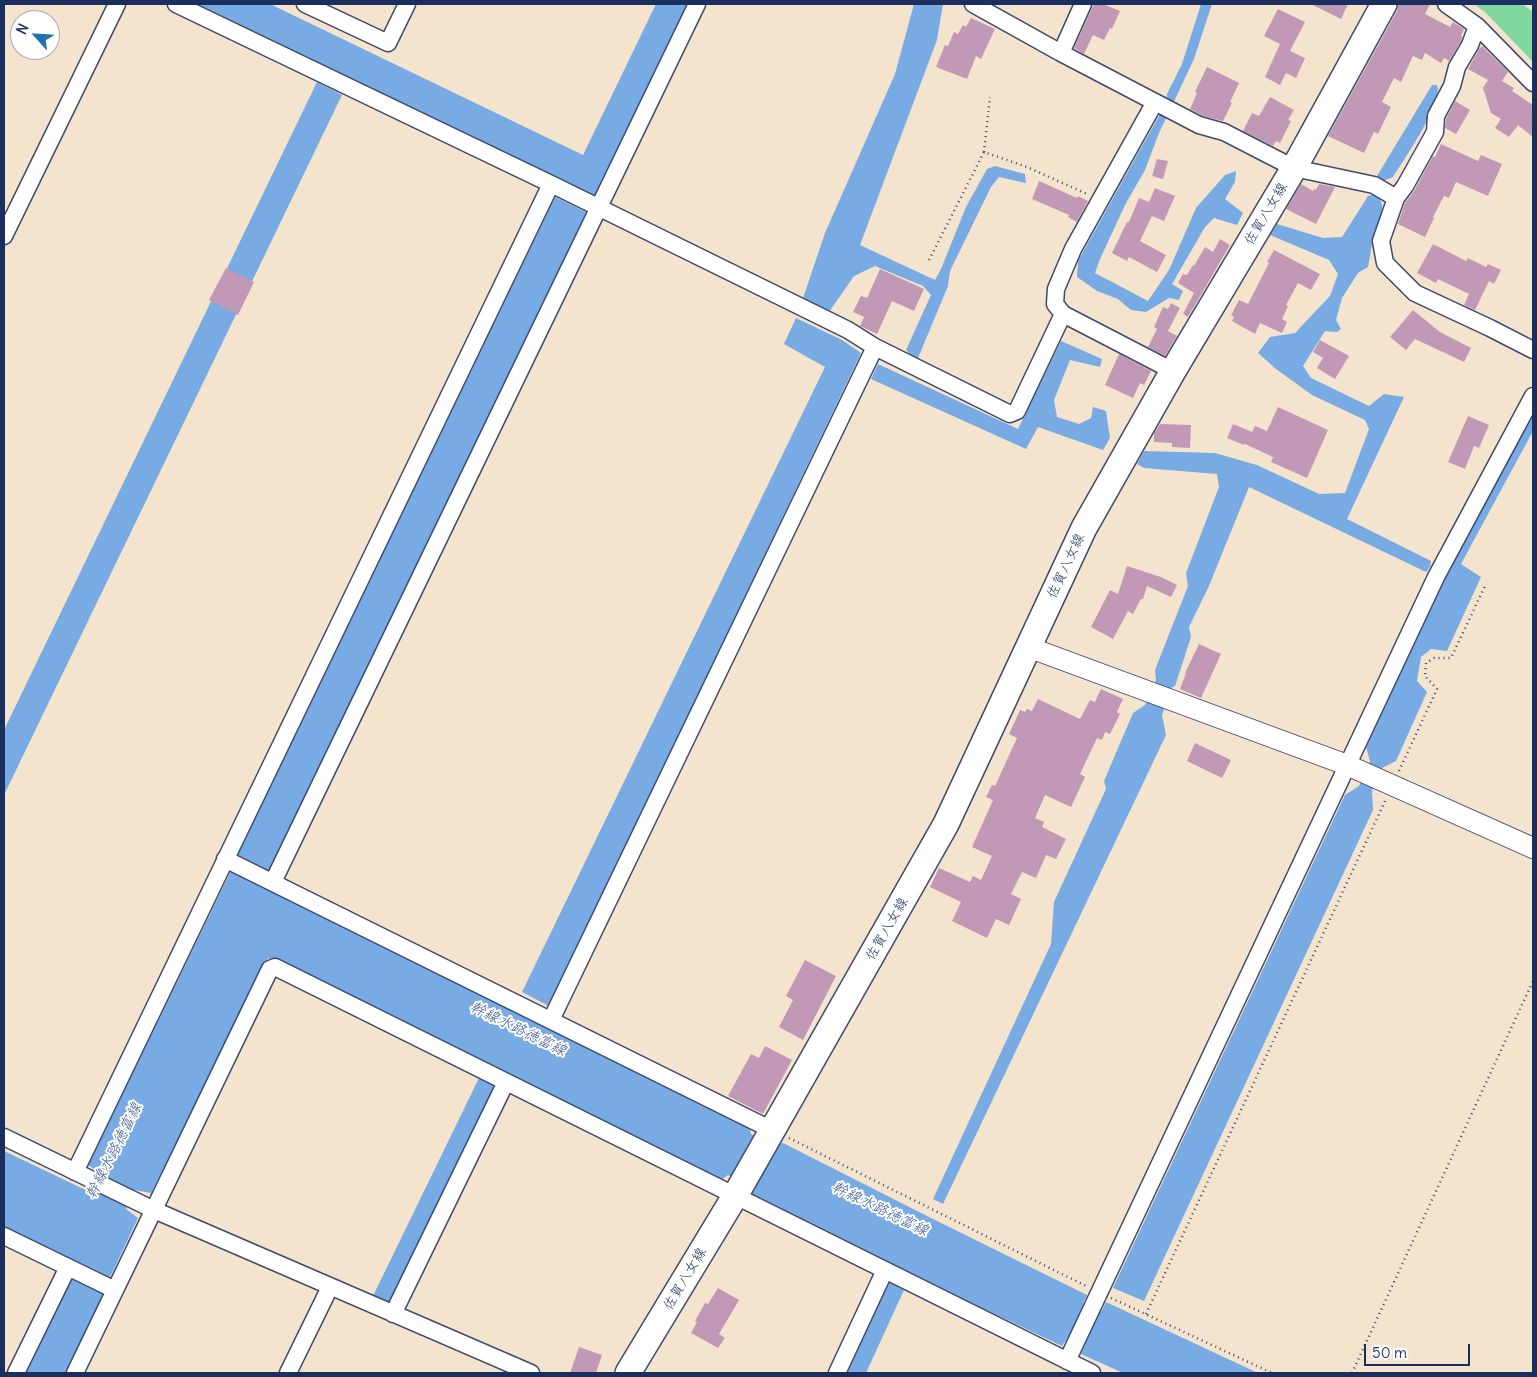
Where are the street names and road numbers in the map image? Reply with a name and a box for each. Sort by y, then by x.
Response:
street label: 佐賀八女線 [1241,180,1291,248]
street label: 佐賀八女線 [1044,531,1088,601]
street label: 佐賀八女線 [862,894,912,964]
street label: 佐賀八女線 [660,1245,710,1313]

